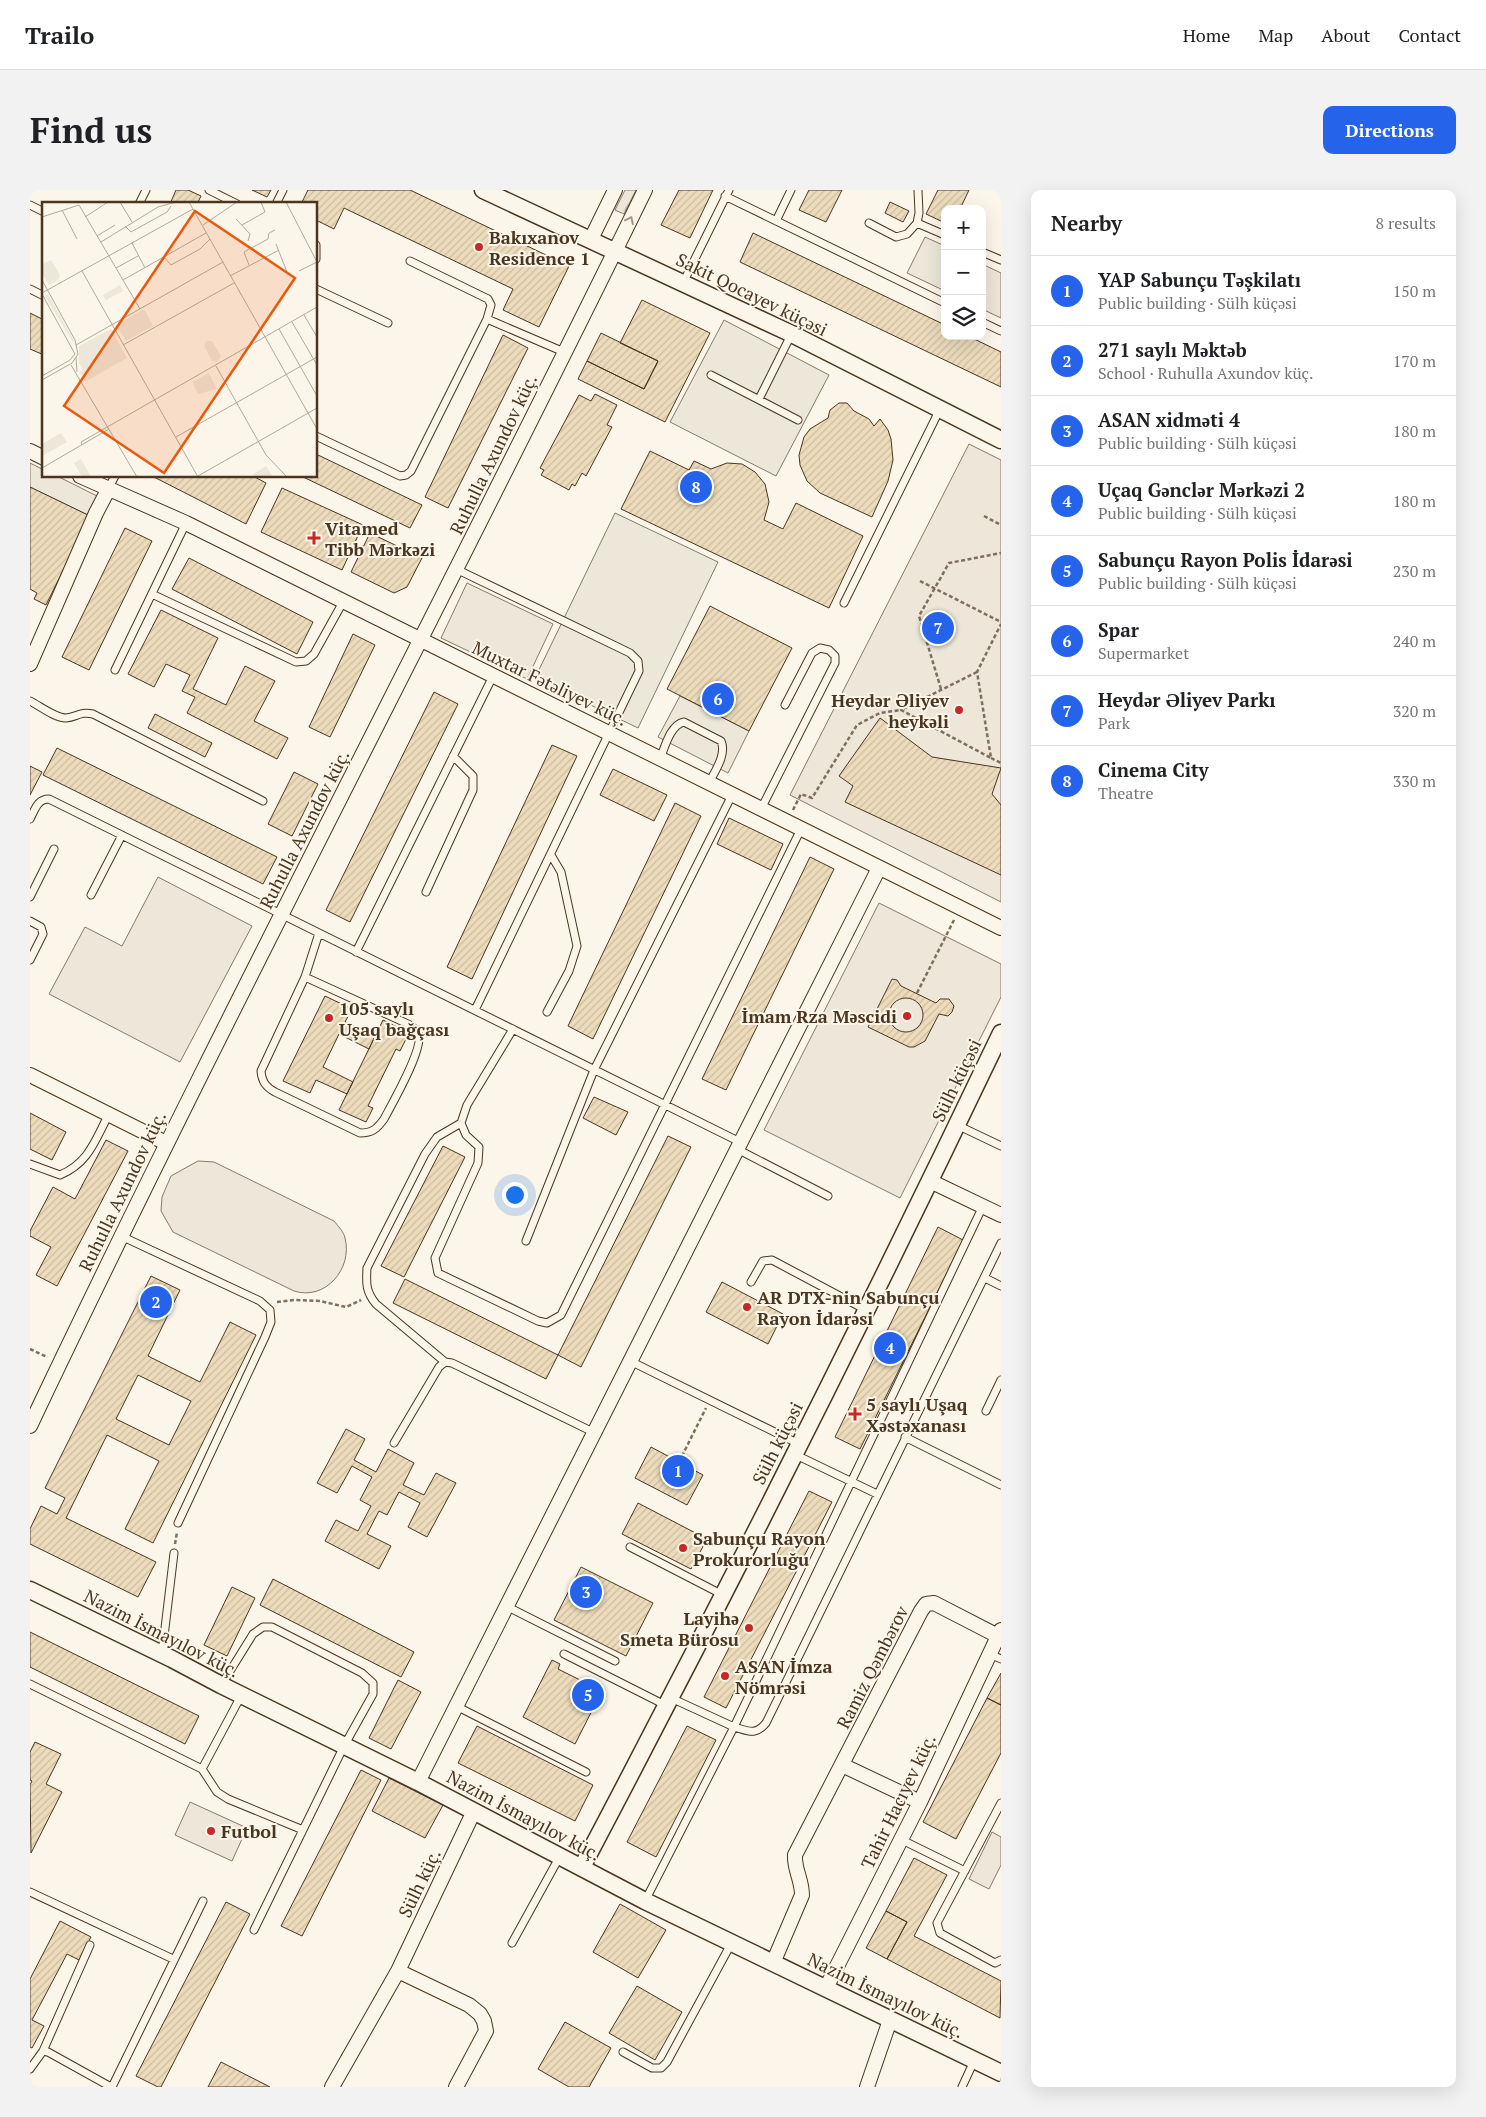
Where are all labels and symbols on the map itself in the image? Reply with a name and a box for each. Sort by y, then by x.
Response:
inset map [42,202,318,478]
one-way arrow [624,217,634,226]
place label: Bakıxanov Residence 1 [489,225,590,270]
marker: Bakıxanov Residence 1 [473,241,485,253]
street label: Sakit Qocayev küçəsi [672,247,832,341]
street label: Ruhulla Axundov küç. [444,370,542,538]
pin: 8 [680,468,712,506]
place label: Vitamed Tibb Mərkəzi [325,516,435,561]
marker: Vitamed Tibb Mərkəzi [307,531,321,545]
pin: 7 [922,609,954,647]
street label: Muxtar Fətəliyev küç. [468,635,632,731]
pin: 6 [702,680,734,718]
place label: Heydər Əliyev heykəli [831,688,949,733]
marker: Heydər Əliyev heykəli [953,704,965,716]
street label: Ruhulla Axundov küç. [253,745,355,913]
place label: 105 saylı Uşaq bağçası [339,996,449,1041]
place label: İmam Rza Məscidi [742,1004,897,1028]
marker: İmam Rza Məscidi [901,1010,913,1022]
marker: 105 saylı Uşaq bağçası [323,1012,335,1024]
street label: Sülh küçəsi [926,1034,986,1126]
street label: Ruhulla Axundov küç. [73,1107,171,1275]
your location [502,1182,528,1208]
pin: 2 [140,1283,172,1321]
place label: AR DTX-nin Sabunçu Rayon İdarəsi [757,1285,939,1330]
marker: AR DTX-nin Sabunçu Rayon İdarəsi [741,1301,753,1313]
pin: 4 [874,1329,906,1367]
place label: 5 saylı Uşaq Xəstəxanası [866,1392,968,1437]
street label: Sülh küçəsi [746,1398,808,1488]
marker: 5 saylı Uşaq Xəstəxanası [848,1407,862,1421]
pin: 1 [662,1452,694,1490]
place label: Sabunçu Rayon Prokurorluğu [693,1526,826,1571]
marker: Sabunçu Rayon Prokurorluğu [677,1542,689,1554]
pin: 3 [570,1573,602,1611]
street label: Nazim İsmayılov küç. [80,1583,244,1683]
street label: Ramiz Qəmbərov [831,1601,914,1733]
place label: Layihə Smeta Bürosu [620,1606,739,1651]
marker: Layihə Smeta Bürosu [743,1622,755,1634]
place label: ASAN İmza Nömrəsi [735,1654,832,1699]
marker: ASAN İmza Nömrəsi [719,1670,731,1682]
pin: 5 [572,1676,604,1714]
street label: Tahir Hacıyev küç. [855,1730,941,1872]
street label: Nazim İsmayılov küç. [443,1764,605,1866]
place label: Futbol [221,1819,277,1843]
marker: Futbol [205,1825,217,1837]
street label: Sülh küç. [392,1845,446,1921]
street label: Nazim İsmayılov küç. [804,1947,968,2043]

